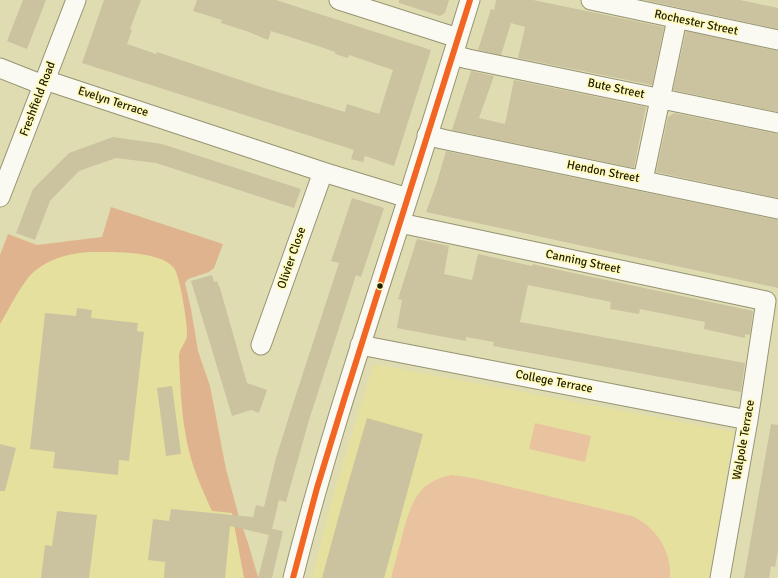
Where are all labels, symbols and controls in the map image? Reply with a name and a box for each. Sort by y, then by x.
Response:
street label: Rochester Street [653,7,739,39]
street label: Freshfield Road [17,60,59,138]
street label: Bute Street [586,76,646,102]
street label: Evelyn Terrace [76,84,150,120]
street label: Hendon Street [565,158,641,186]
street label: Olivier Close [275,225,309,291]
street label: Canning Street [544,247,622,277]
unlabelled marker [375,281,385,291]
street label: College Terrace [514,367,594,397]
street label: Walpole Terrace [730,399,758,481]

